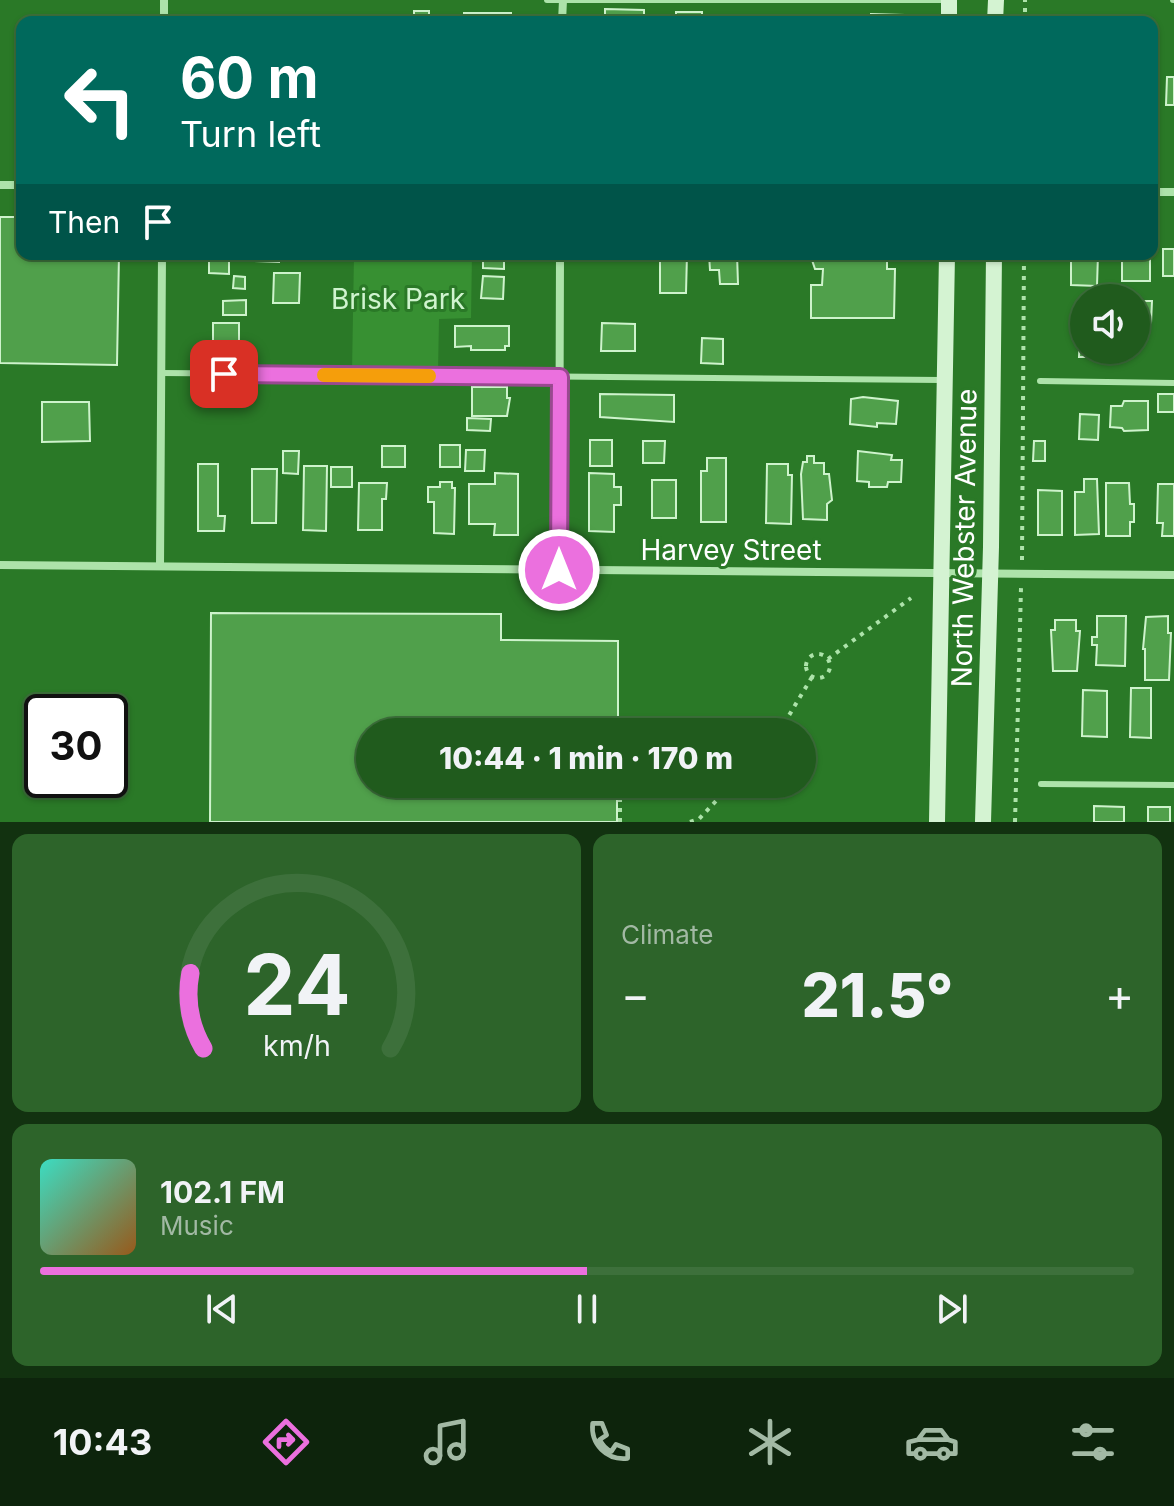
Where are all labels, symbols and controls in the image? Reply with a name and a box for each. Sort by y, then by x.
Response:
text: 60 m [180,44,319,112]
icon: left [48,48,152,152]
text: Turn left [180,112,321,156]
icon: arrive [136,200,180,244]
text: Then [48,204,120,240]
park label: Brisk Park [331,282,465,316]
map controls [1070,284,1150,364]
button: sound [1070,284,1150,364]
pin [190,340,258,408]
icon: arrive [202,352,246,396]
street label: North Webster Avenue [944,388,984,688]
position arrow [517,528,601,612]
street label: Harvey Street [640,533,822,567]
speed limit sign: 30 [24,694,128,798]
text: 10:44 · 1 min · 170 m [439,740,733,776]
text: Climate [621,919,713,950]
text: 24 [243,934,350,1035]
text: 21.5° [801,959,954,1031]
text: − [621,968,650,1022]
text: + [1105,968,1134,1022]
text: km/h [263,1028,330,1063]
text: 102.1 FM [160,1174,285,1210]
text: Music [160,1210,234,1241]
icon: previous [200,1287,244,1331]
icon: pause [565,1287,609,1331]
icon: next [930,1287,974,1331]
icon: directions [258,1414,314,1470]
icon: music [419,1414,475,1470]
icon: phone [581,1414,637,1470]
icon: climate [742,1414,798,1470]
icon: car [904,1414,960,1470]
icon: filters [1065,1414,1121,1470]
text: 10:43 [53,1420,152,1464]

